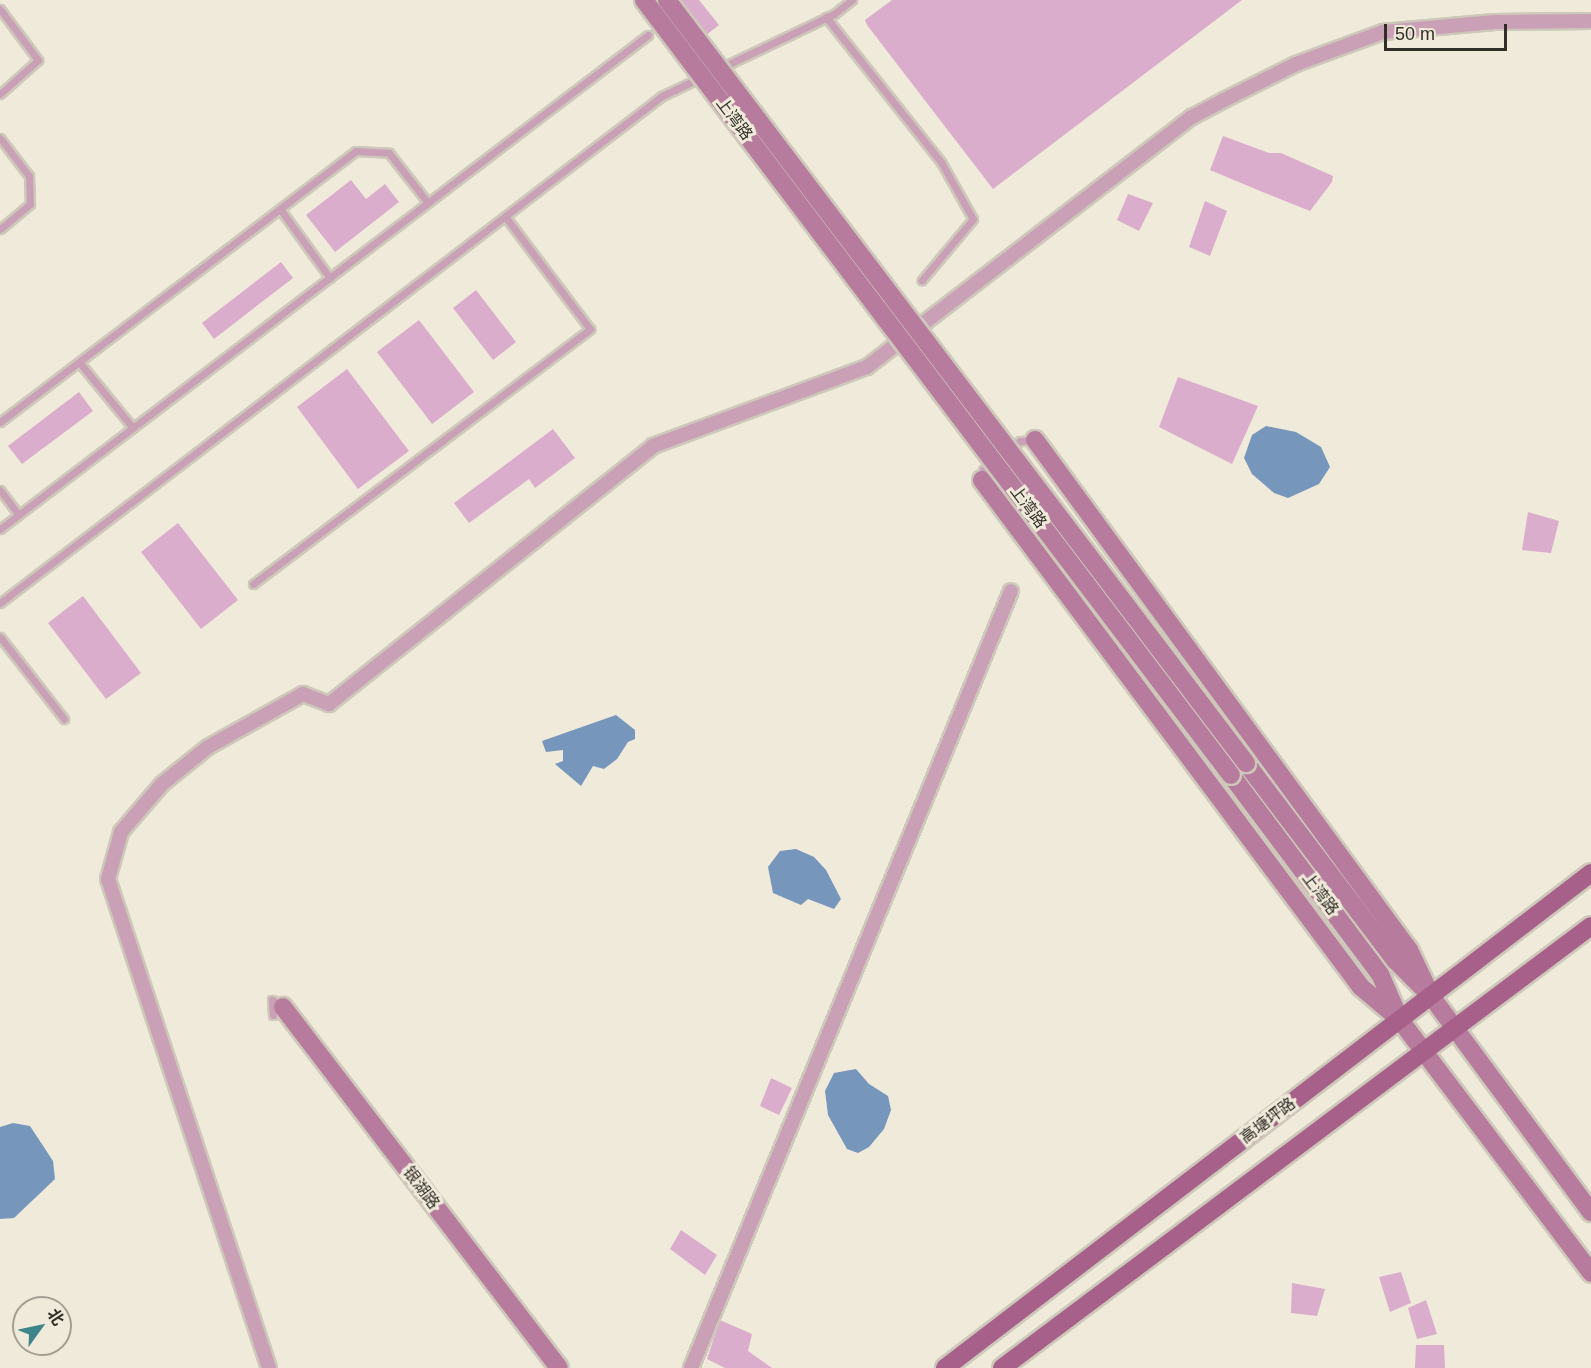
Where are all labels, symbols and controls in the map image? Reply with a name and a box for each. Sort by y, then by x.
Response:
scale bar [1387,12,1510,50]
text: 50 m [1395,24,1435,44]
street label: 上湾路 [712,94,756,144]
street label: 上湾路 [1006,482,1050,532]
street label: 上湾路 [1298,869,1342,919]
street label: 高塘坪路 [1237,1094,1299,1148]
street label: 银湖路 [399,1163,443,1213]
north arrow [12,1296,72,1356]
text: 北 [44,1306,67,1328]

